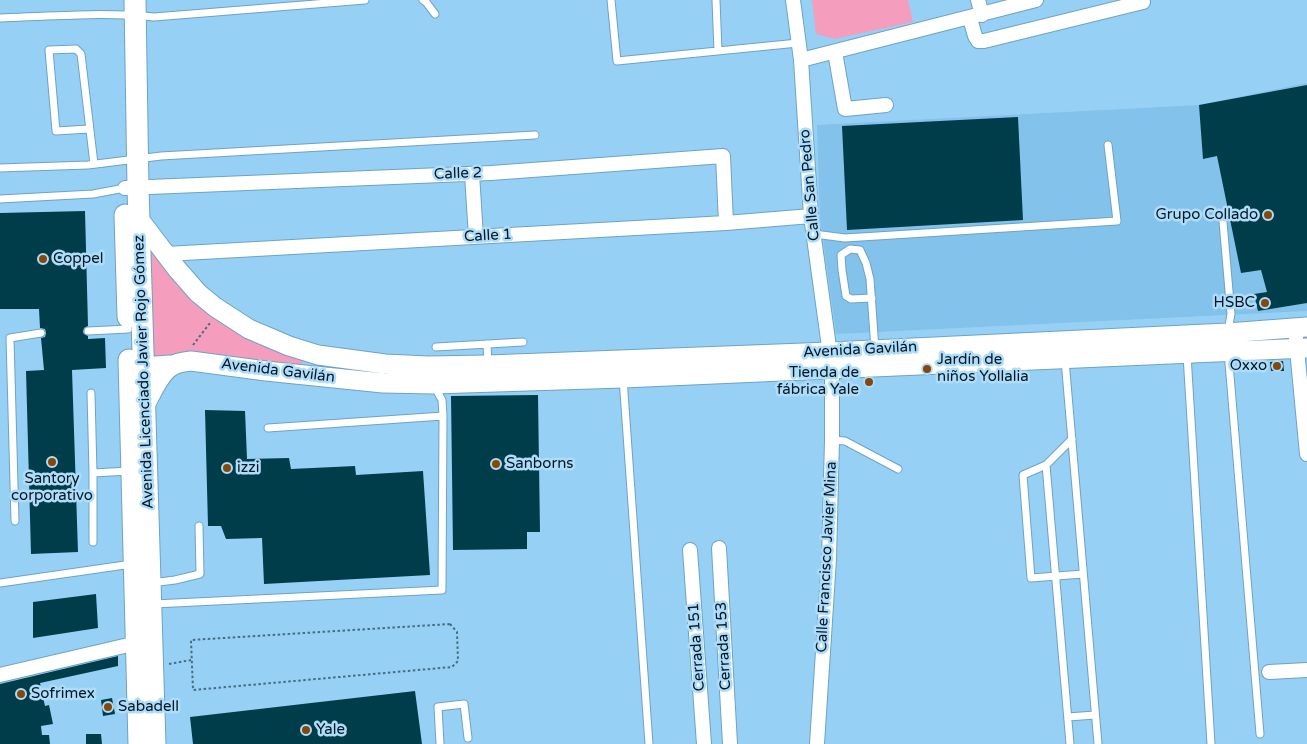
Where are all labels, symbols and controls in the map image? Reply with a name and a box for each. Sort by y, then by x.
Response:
street label: Calle San Pedro [796,128,824,242]
street label: Calle 2 [434,164,482,184]
place label: Grupo Collado [1155,206,1258,224]
marker: Grupo Collado [1262,209,1274,221]
street label: Calle 1 [463,226,513,246]
street label: Avenida Licenciado Javier Rojo Gómez [130,235,158,509]
place label: Coppel [53,250,103,268]
marker: Coppel [37,253,49,265]
place label: HSBC [1214,294,1255,312]
marker: HSBC [1259,297,1271,309]
street label: Avenida Gavilán [802,338,918,362]
place label: Jardín de niños Yollalia [937,351,1029,386]
street label: Avenida Gavilán [220,355,336,387]
place label: Oxxo [1230,357,1267,375]
marker: Oxxo [1271,360,1283,372]
marker: Jardín de niños Yollalia [921,363,933,375]
place label: Tienda de fábrica Yale [777,364,859,399]
marker: Tienda de fábrica Yale [863,376,875,388]
place label: Sanborns [506,455,573,473]
marker: Santory corporativo [46,456,58,468]
marker: Sanborns [490,458,502,470]
place label: izzi [237,459,259,477]
street label: Calle Francisco Javier Mina [813,461,841,653]
marker: izzi [221,462,233,474]
place label: Santory corporativo [11,470,93,505]
street label: Cerrada 153 [713,601,735,691]
street label: Cerrada 151 [685,602,709,692]
place label: Sofrimex [31,685,95,703]
marker: Sofrimex [15,688,27,700]
place label: Sabadell [118,698,179,716]
marker: Sabadell [102,701,114,713]
place label: Yale [316,721,345,739]
marker: Yale [300,724,312,736]

